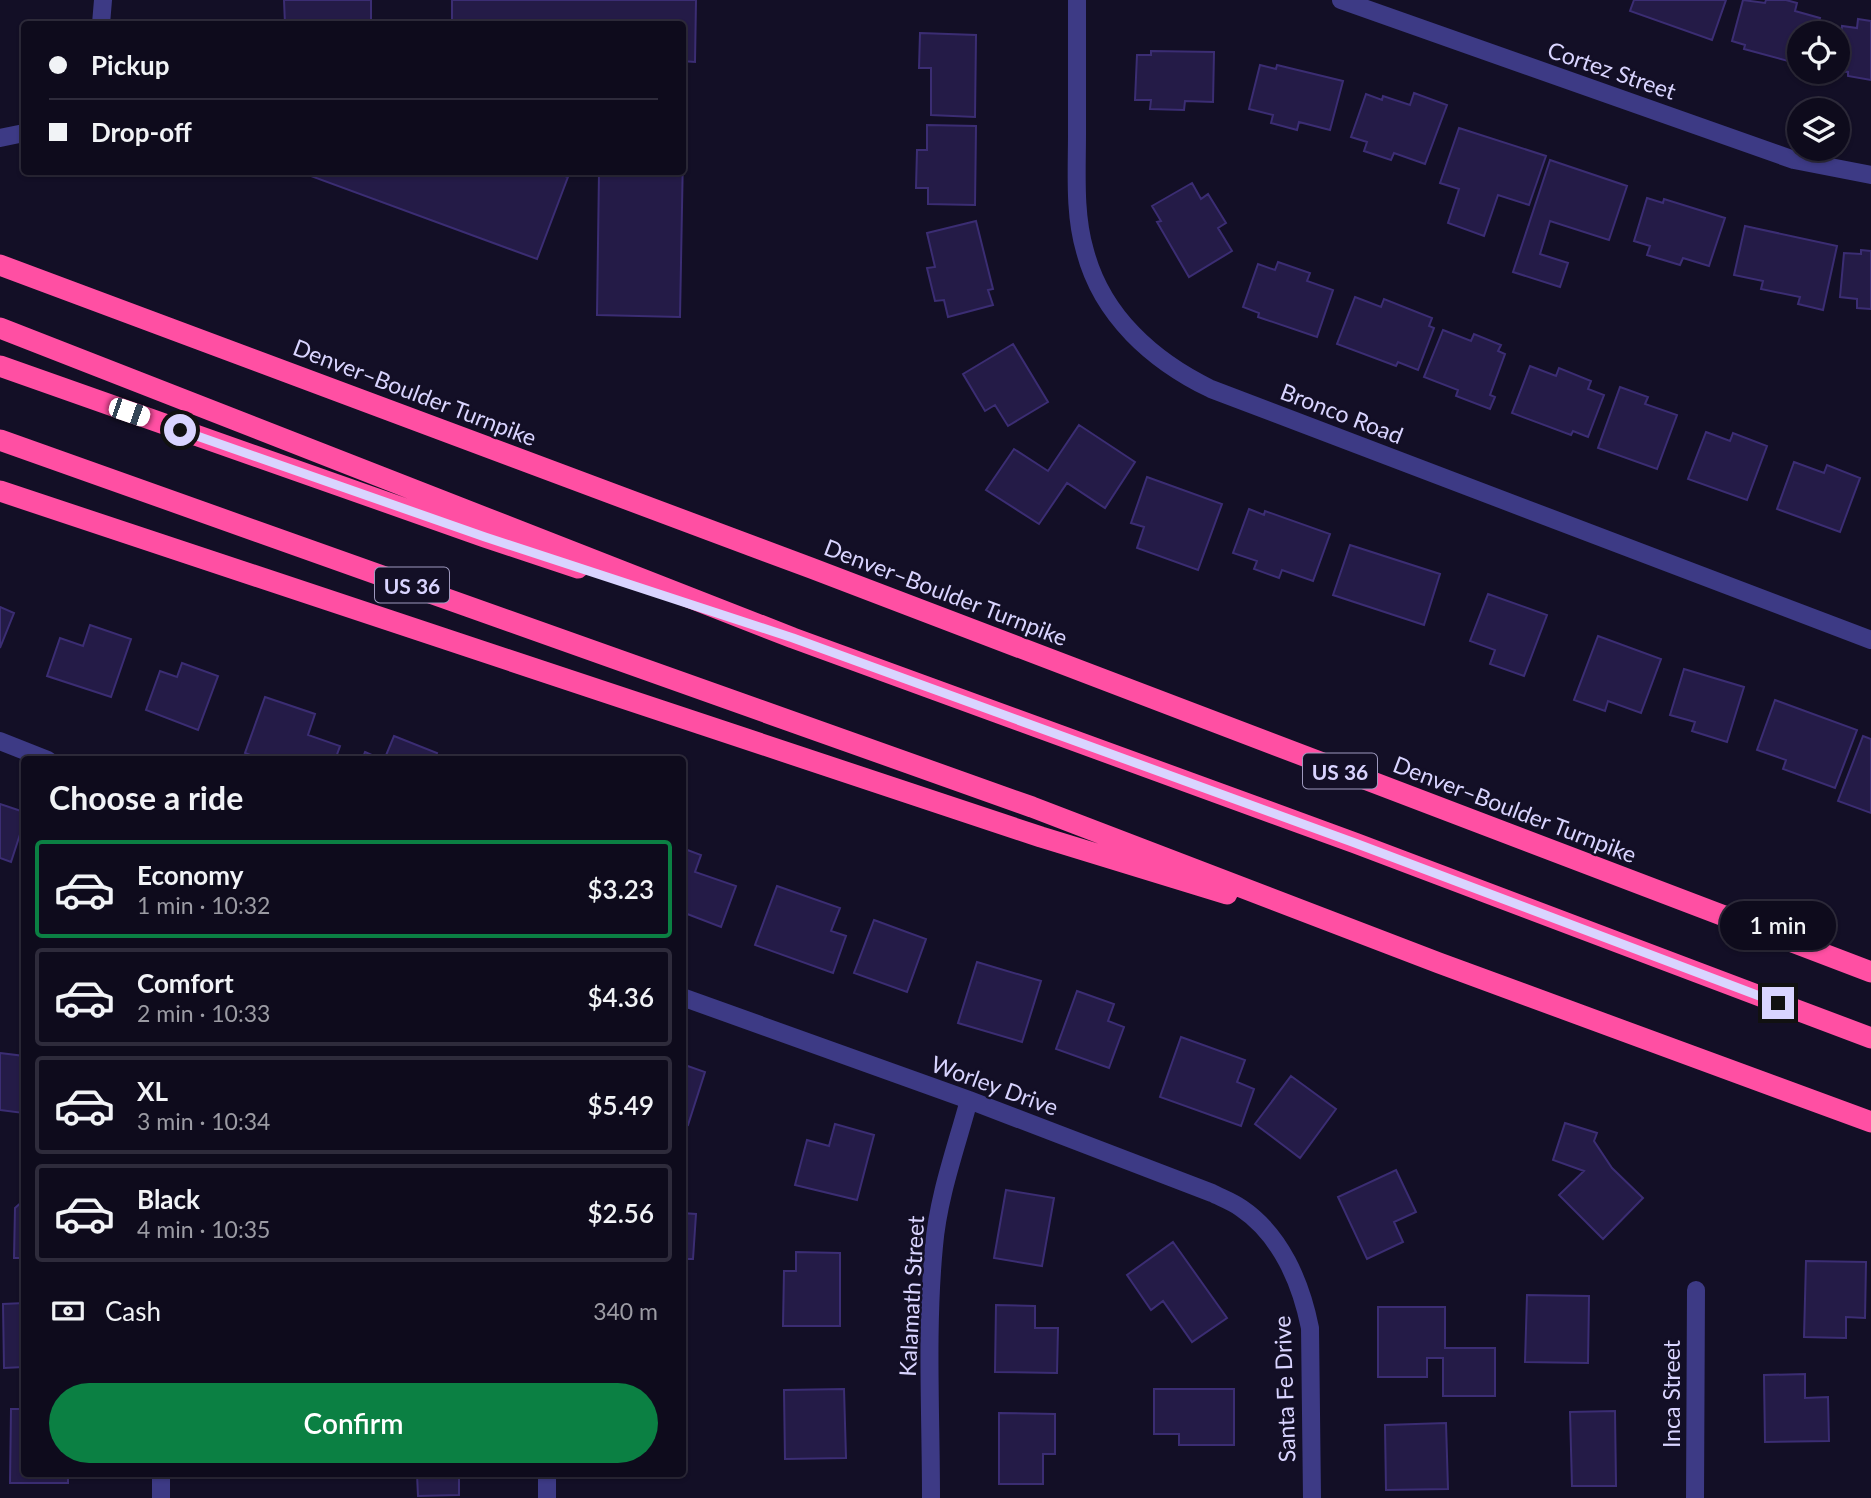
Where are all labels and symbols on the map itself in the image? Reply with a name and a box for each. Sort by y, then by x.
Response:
street label: Cortez Street [1544,35,1680,105]
street label: Denver–Boulder Turnpike [289,333,541,451]
street label: Bronco Road [1277,377,1407,449]
car [106,395,153,429]
route start [164,414,196,446]
street label: Denver–Boulder Turnpike [820,533,1072,651]
road number: US 36 [375,568,449,602]
street label: Denver–Boulder Turnpike [1389,750,1641,868]
road number: US 36 [1303,754,1377,788]
callout: 1 min [1720,902,1836,950]
route end [1762,987,1794,1019]
street label: Worley Drive [928,1049,1062,1121]
street label: Kalamath Street [893,1214,929,1377]
street label: Santa Fe Drive [1267,1315,1301,1463]
street label: Inca Street [1657,1339,1685,1448]

